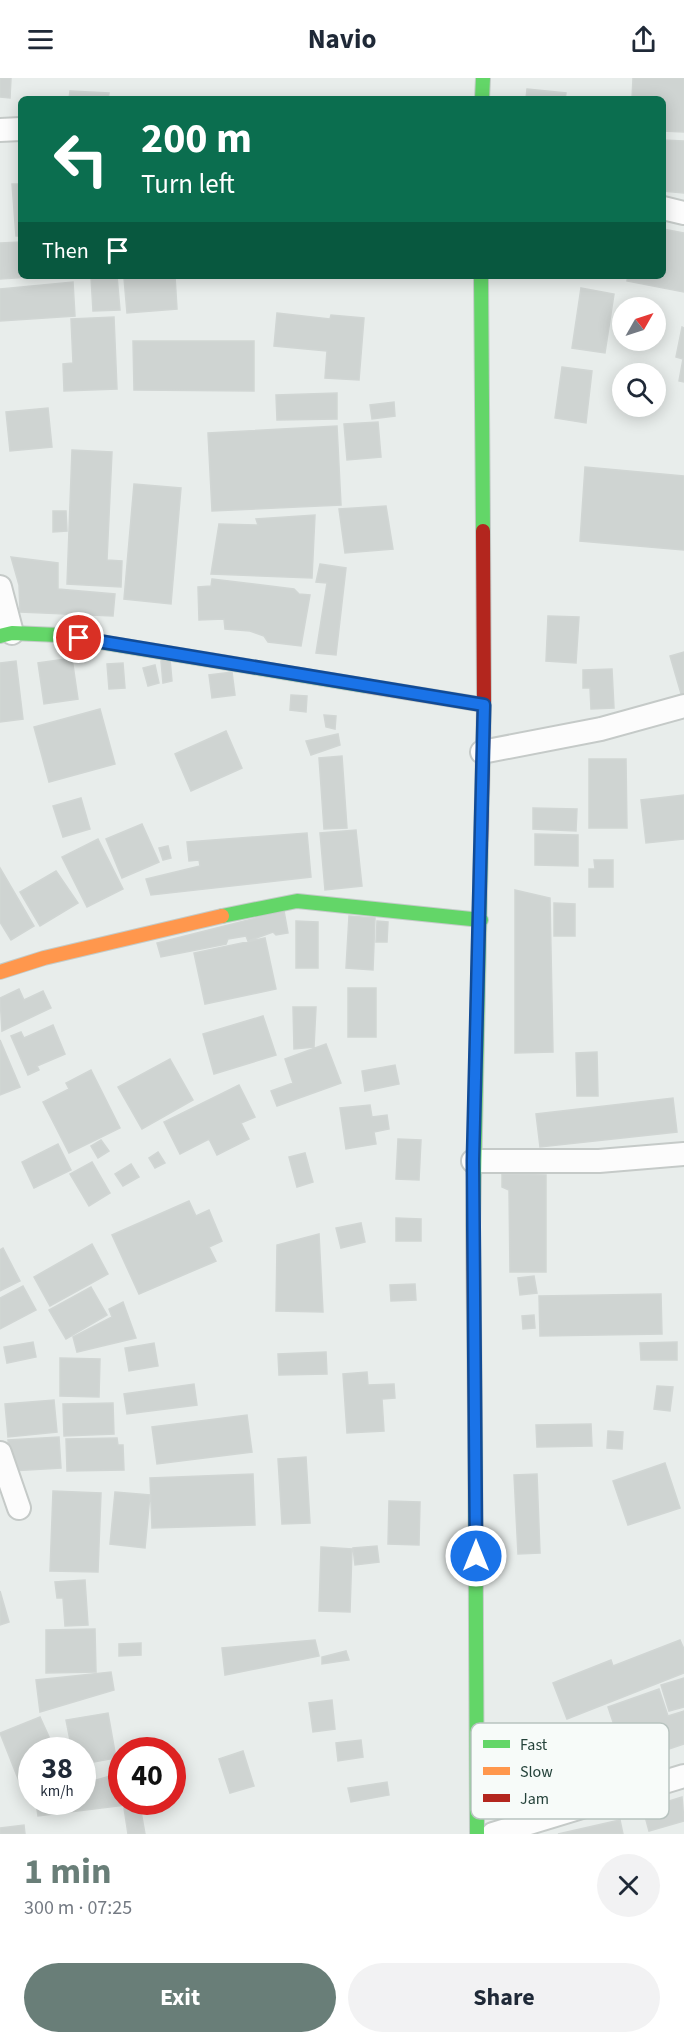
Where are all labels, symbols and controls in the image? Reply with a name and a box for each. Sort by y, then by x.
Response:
text: Navio [308,20,376,59]
icon: menu [24,23,57,56]
icon: share [627,23,660,56]
text: 200 m [141,109,252,169]
icon: left [42,120,120,198]
text: Turn left [141,165,235,204]
icon: arrive [101,234,134,267]
text: Then [42,235,89,267]
north arrow [612,297,666,351]
map controls [612,297,666,417]
button: search [612,363,666,417]
pin [53,612,104,663]
icon: arrive [62,621,95,654]
position arrow [444,1524,508,1588]
legend [471,1723,669,1819]
text: Fast [520,1734,548,1756]
speed limit sign: 40 [108,1737,186,1815]
text: 38 [41,1747,73,1790]
text: Slow [520,1761,553,1783]
text: km/h [40,1781,74,1802]
text: Jam [520,1788,549,1810]
text: 1 min [24,1846,112,1897]
button: close [597,1854,660,1917]
text: 300 m · 07:25 [24,1894,132,1922]
button: Exit [24,1963,336,2032]
button: Share [348,1963,660,2032]

